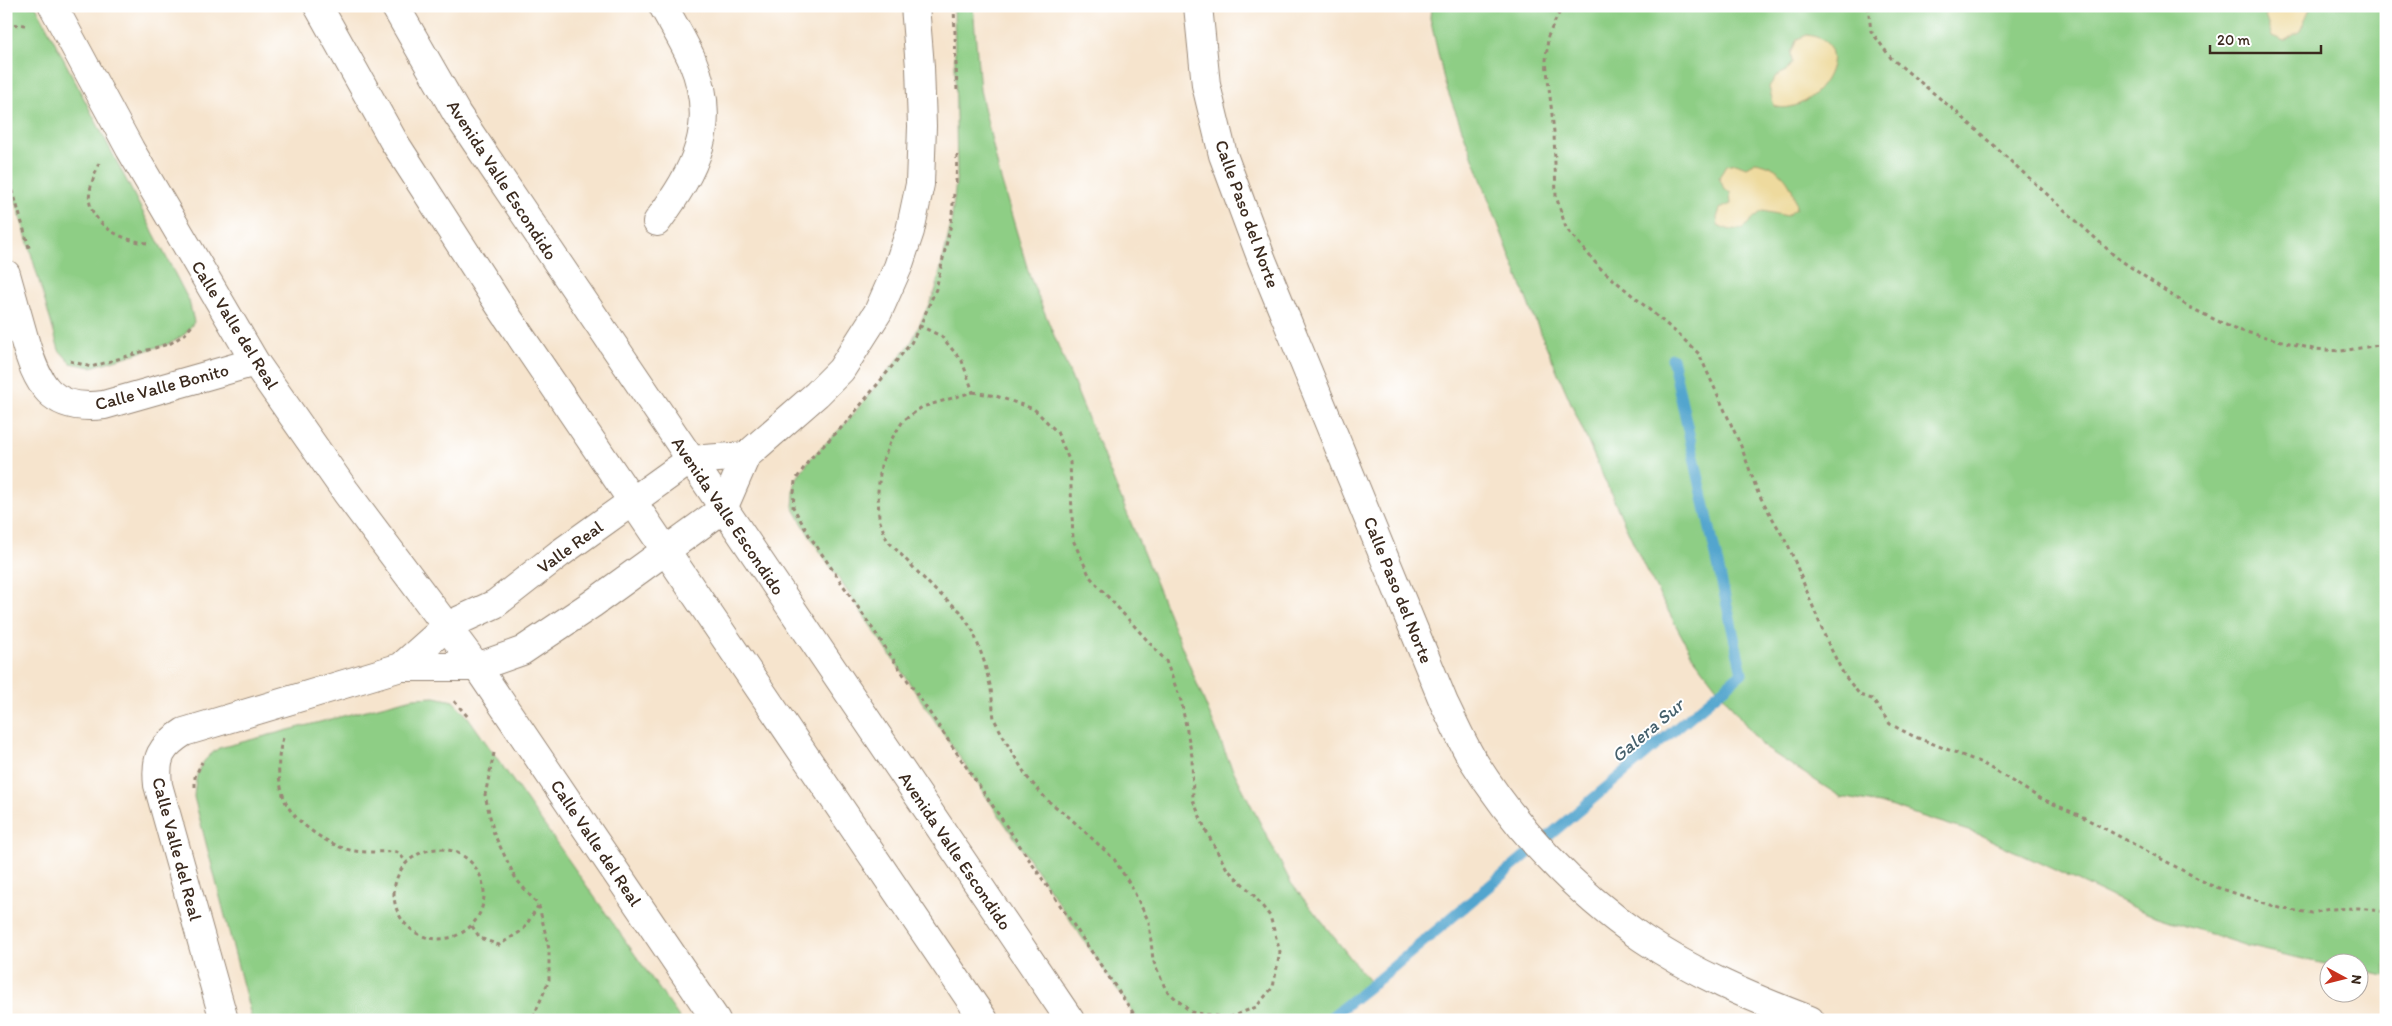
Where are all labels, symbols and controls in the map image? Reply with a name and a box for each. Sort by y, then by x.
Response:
scale bar [2210,22,2321,54]
text: 20 m [2217,31,2251,49]
street label: Avenida Valle Escondido [442,96,562,264]
street label: Calle Paso del Norte [1210,137,1284,291]
street label: Calle Valle del Real [186,256,284,394]
street label: Calle Valle Bonito [93,359,231,415]
street label: Avenida Valle Escondido [667,433,789,599]
street label: Calle Paso del Norte [1359,513,1437,667]
street label: Valle Real [533,516,607,578]
water label: Galera Sur [1606,692,1690,767]
street label: Avenida Valle Escondido [894,768,1016,934]
street label: Calle Valle del Real [147,775,207,923]
street label: Calle Valle del Real [546,776,646,910]
north arrow [2320,954,2370,1004]
text: N [2347,974,2365,985]

